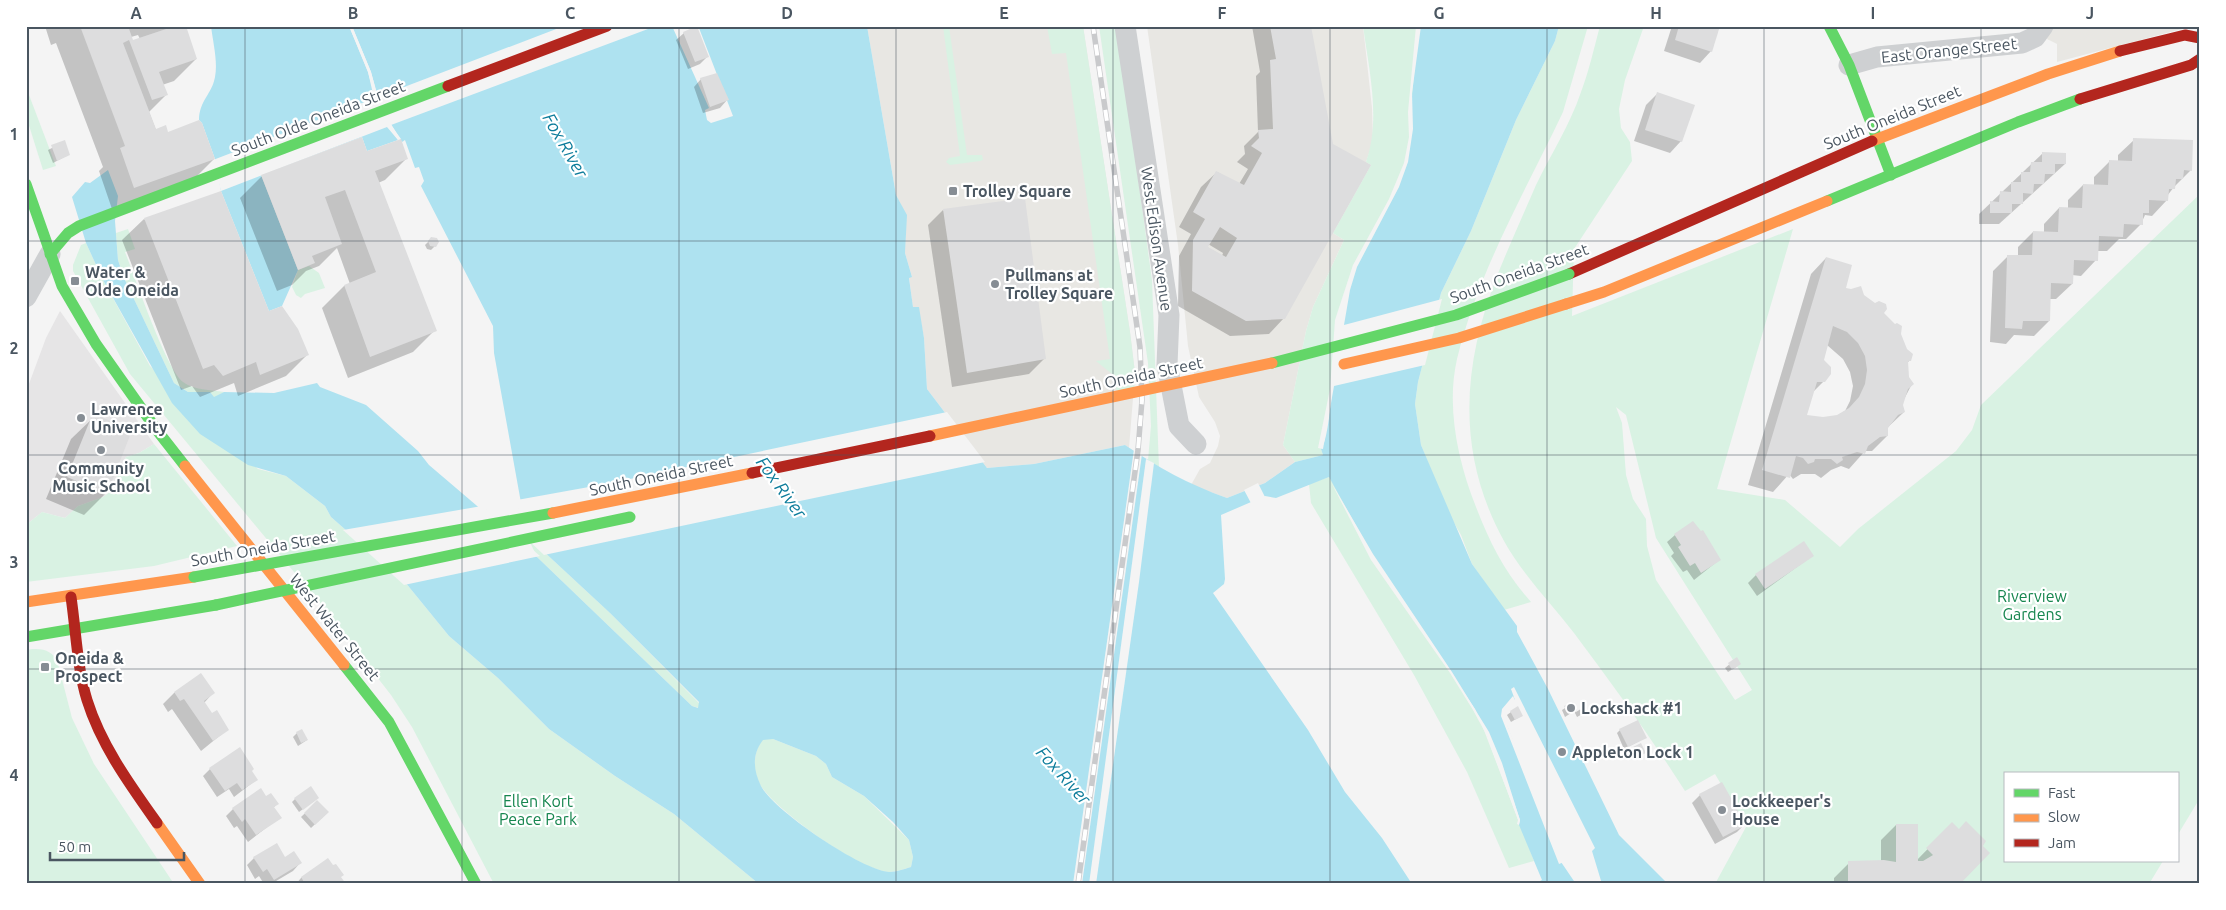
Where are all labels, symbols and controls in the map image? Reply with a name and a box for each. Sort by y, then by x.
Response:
text: A [130,4,142,22]
text: B [348,4,358,22]
text: C [565,4,575,22]
text: D [781,4,793,22]
text: E [999,4,1009,22]
text: F [1218,4,1227,22]
text: G [1433,4,1445,22]
text: H [1650,4,1662,22]
text: I [1871,4,1875,22]
text: J [2086,4,2094,22]
street label: East Orange Street [1880,34,2018,66]
street label: South Olde Oneida Street [229,76,408,159]
street label: South Oneida Street [1821,81,1964,153]
water label: Fox River [539,109,593,182]
text: 1 [9,125,19,143]
street label: West Edison Avenue [1138,166,1176,312]
place label: Trolley Square [963,182,1071,200]
marker: Trolley Square [947,185,959,197]
street label: South Oneida Street [1447,239,1591,306]
place label: Water & Olde Oneida [85,263,179,299]
place label: Pullmans at Trolley Square [1005,266,1113,302]
marker: Water & Olde Oneida [69,275,81,287]
marker: Pullmans at Trolley Square [989,278,1001,290]
text: 2 [9,339,19,357]
street label: South Oneida Street [1058,353,1205,401]
place label: Lawrence University [91,400,168,436]
marker: Lawrence University [75,412,87,424]
marker: Community Music School [95,444,107,456]
street label: South Oneida Street [588,451,735,499]
water label: Fox River [753,452,812,523]
place label: Community Music School [52,459,150,495]
street label: South Oneida Street [189,526,337,570]
text: 3 [9,553,19,571]
street label: West Water Street [286,570,384,685]
park label: Riverview Gardens [1997,587,2067,623]
place label: Oneida & Prospect [55,649,124,685]
marker: Oneida & Prospect [39,661,51,673]
place label: Lockshack #1 [1581,699,1683,717]
marker: Lockshack #1 [1565,702,1577,714]
water label: Fox River [1033,742,1096,809]
place label: Appleton Lock 1 [1572,743,1694,761]
marker: Appleton Lock 1 [1556,746,1568,758]
text: 4 [9,766,19,784]
legend [2004,772,2178,862]
text: Fast [2048,784,2076,801]
park label: Ellen Kort Peace Park [499,792,577,828]
place label: Lockkeeper's House [1732,792,1831,828]
marker: Lockkeeper's House [1716,804,1728,816]
text: Slow [2048,808,2081,825]
scale bar [50,830,184,862]
text: Jam [2048,834,2076,851]
text: 50 m [58,838,91,855]

